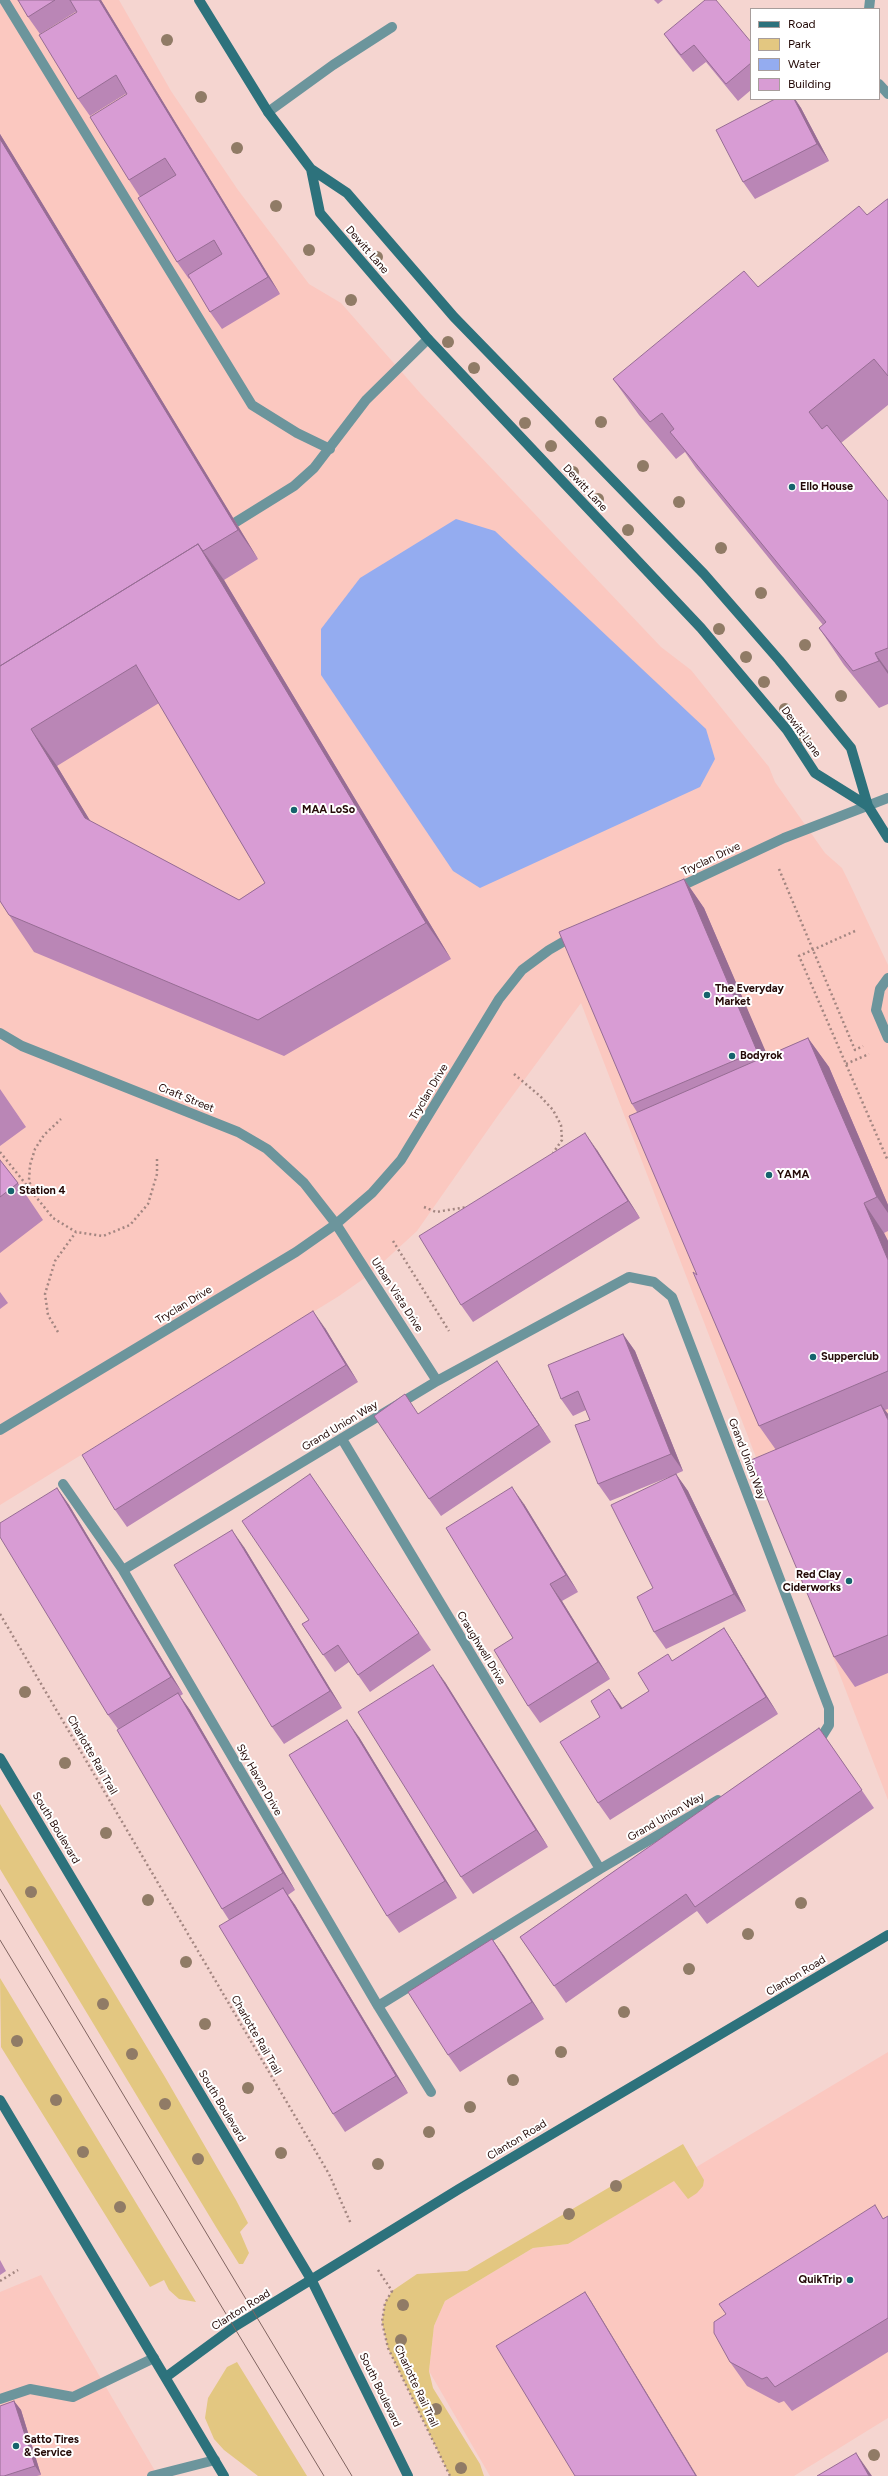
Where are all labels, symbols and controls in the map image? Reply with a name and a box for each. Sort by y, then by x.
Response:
legend [750,8,880,100]
text: Road [788,17,816,31]
text: Park [788,37,811,51]
text: Water [788,57,820,71]
text: Building [788,77,831,91]
street label: Dewitt Lane [343,223,391,277]
street label: Dewitt Lane [560,462,610,514]
place label: Ello House [800,480,853,494]
marker: Ello House [787,482,797,492]
street label: Dewitt Lane [778,704,824,760]
place label: MAA LoSo [302,803,355,817]
marker: MAA LoSo [289,805,299,815]
street label: Tryclan Drive [680,840,742,878]
place label: The Everyday Market [715,982,784,1008]
marker: The Everyday Market [702,990,712,1000]
place label: Bodyrok [740,1049,782,1063]
marker: Bodyrok [727,1051,737,1061]
street label: Tryclan Drive [407,1062,451,1122]
street label: Craft Street [156,1081,216,1115]
place label: YAMA [777,1168,809,1182]
marker: YAMA [764,1170,774,1180]
place label: Station 4 [19,1184,65,1198]
marker: Station 4 [6,1186,16,1196]
street label: Urban Vista Drive [368,1256,426,1334]
street label: Tryclan Drive [154,1283,214,1327]
place label: Supperclub [821,1350,879,1364]
marker: Supperclub [808,1352,818,1362]
street label: Grand Union Way [300,1398,380,1454]
street label: Grand Union Way [725,1416,769,1502]
place label: Red Clay Ciderworks [783,1568,841,1594]
marker: Red Clay Ciderworks [844,1576,854,1586]
street label: Craughwell Drive [454,1609,508,1687]
street label: Charlotte Rail Trail [64,1713,120,1797]
street label: Sky Haven Drive [233,1742,285,1818]
street label: South Boulevard [29,1790,83,1866]
street label: Grand Union Way [625,1790,707,1844]
street label: Clanton Road [764,1953,828,1999]
street label: Charlotte Rail Trail [228,1993,284,2077]
street label: South Boulevard [195,2068,249,2144]
street label: Clanton Road [485,2117,549,2163]
place label: QuikTrip [799,2273,842,2287]
marker: QuikTrip [845,2275,855,2285]
street label: Clanton Road [209,2287,273,2333]
street label: Charlotte Rail Trail [391,2343,441,2429]
street label: South Boulevard [356,2351,404,2429]
place label: Satto Tires & Service [24,2433,79,2459]
marker: Satto Tires & Service [11,2441,21,2451]

